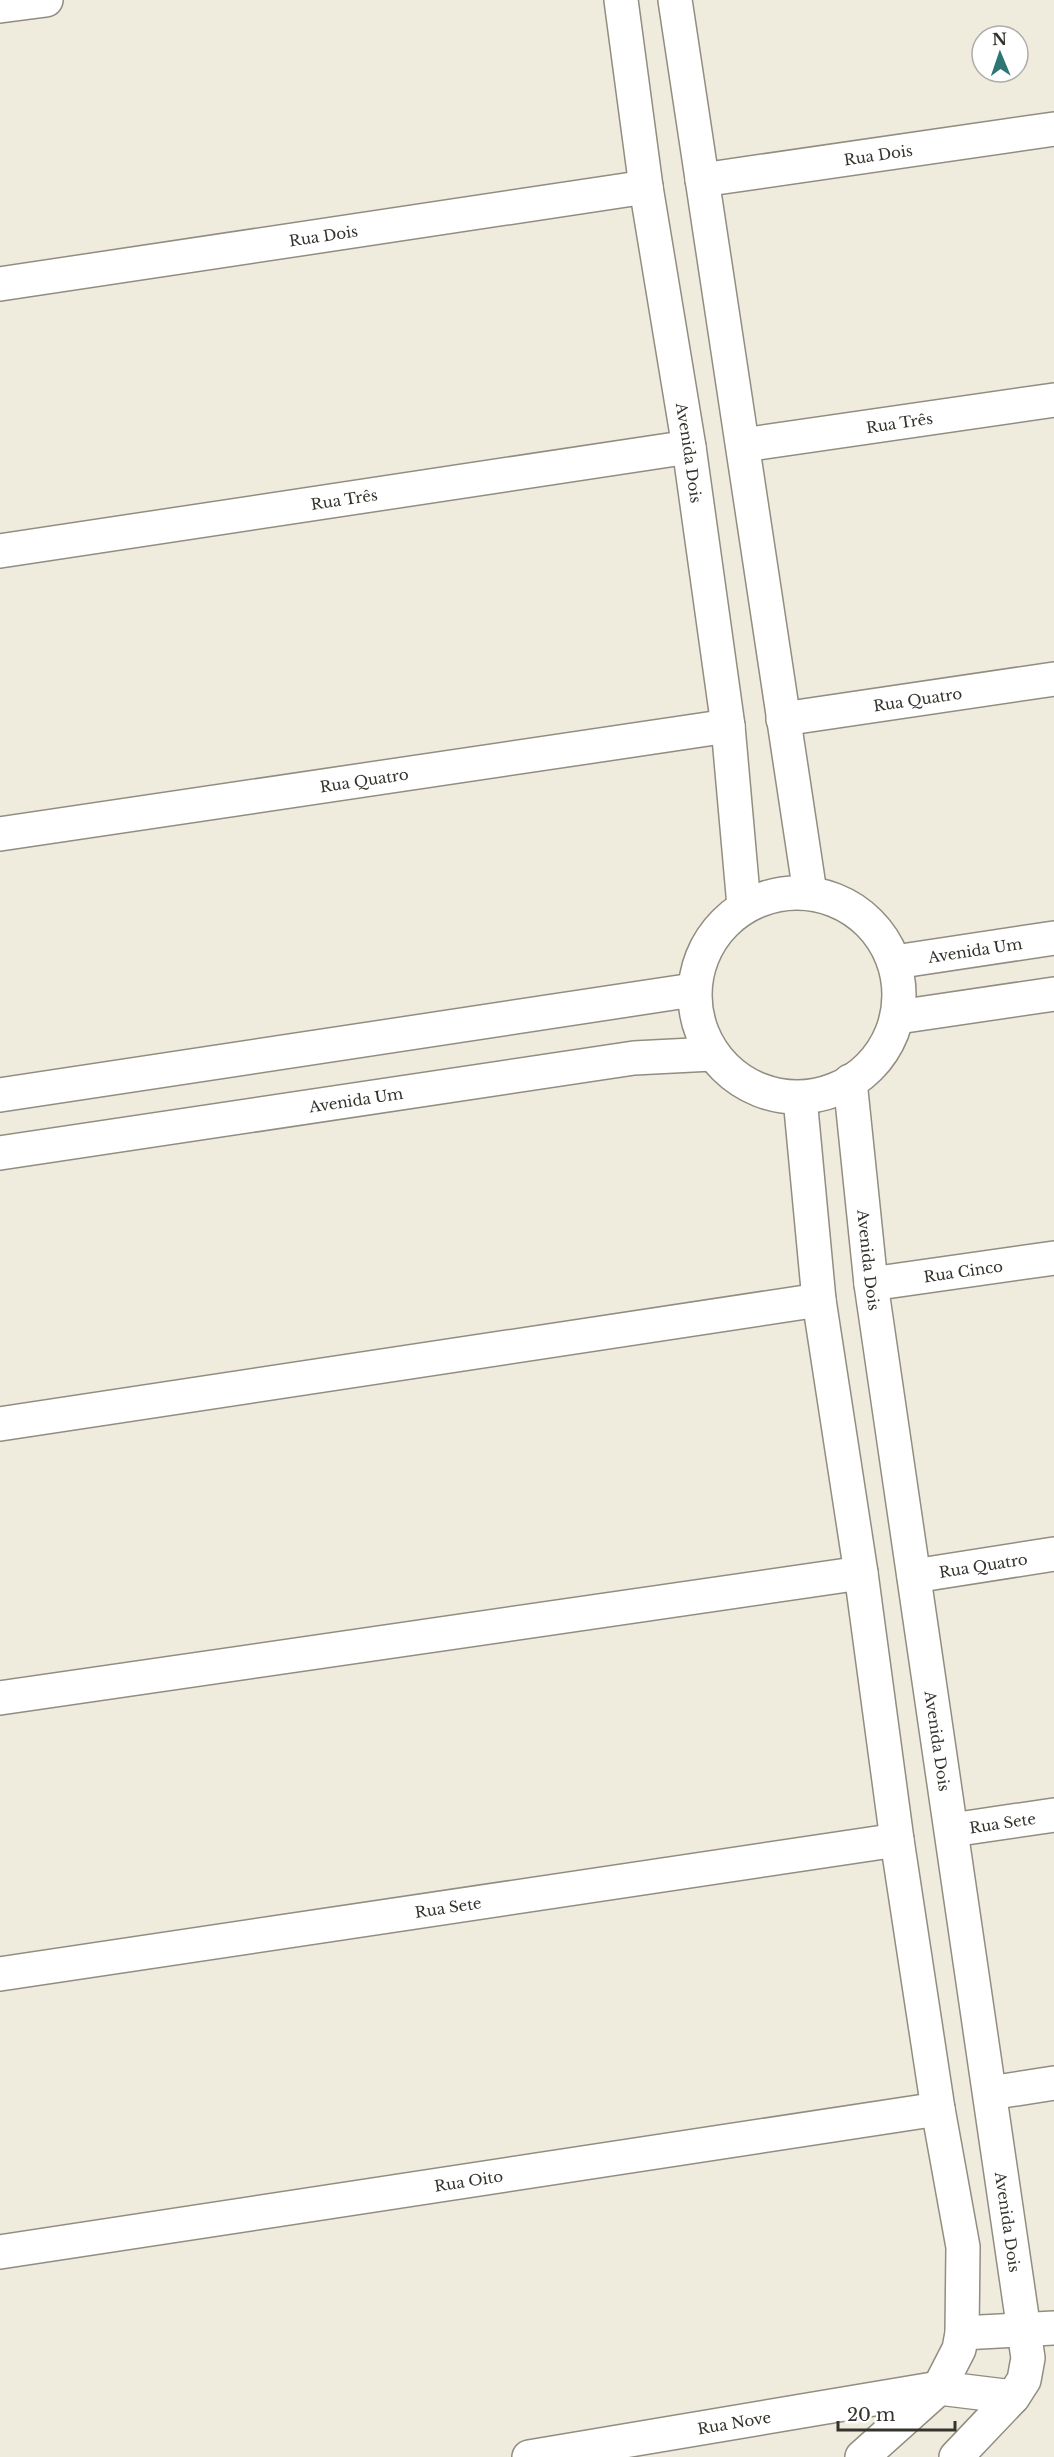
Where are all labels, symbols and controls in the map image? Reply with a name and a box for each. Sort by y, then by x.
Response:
north arrow [970,24,1030,84]
text: N [992,29,1007,49]
street label: Rua Dois [842,140,914,169]
street label: Rua Dois [288,221,359,250]
street label: Avenida Dois [672,400,706,504]
street label: Rua Três [865,408,934,437]
street label: Rua Três [309,485,379,513]
street label: Rua Quatro [872,683,963,715]
street label: Rua Quatro [318,764,410,796]
street label: Avenida Um [926,933,1023,967]
street label: Avenida Um [307,1083,404,1116]
street label: Avenida Dois [854,1208,884,1312]
street label: Rua Cinco [922,1256,1004,1286]
street label: Rua Quatro [937,1549,1029,1581]
street label: Avenida Dois [921,1689,955,1793]
street label: Rua Sete [968,1808,1037,1837]
street label: Rua Sete [414,1893,483,1921]
street label: Rua Oito [433,2166,504,2195]
street label: Avenida Dois [991,2169,1025,2274]
scale bar [838,2394,955,2432]
text: 20 m [847,2404,895,2426]
street label: Rua Nove [696,2407,772,2438]

